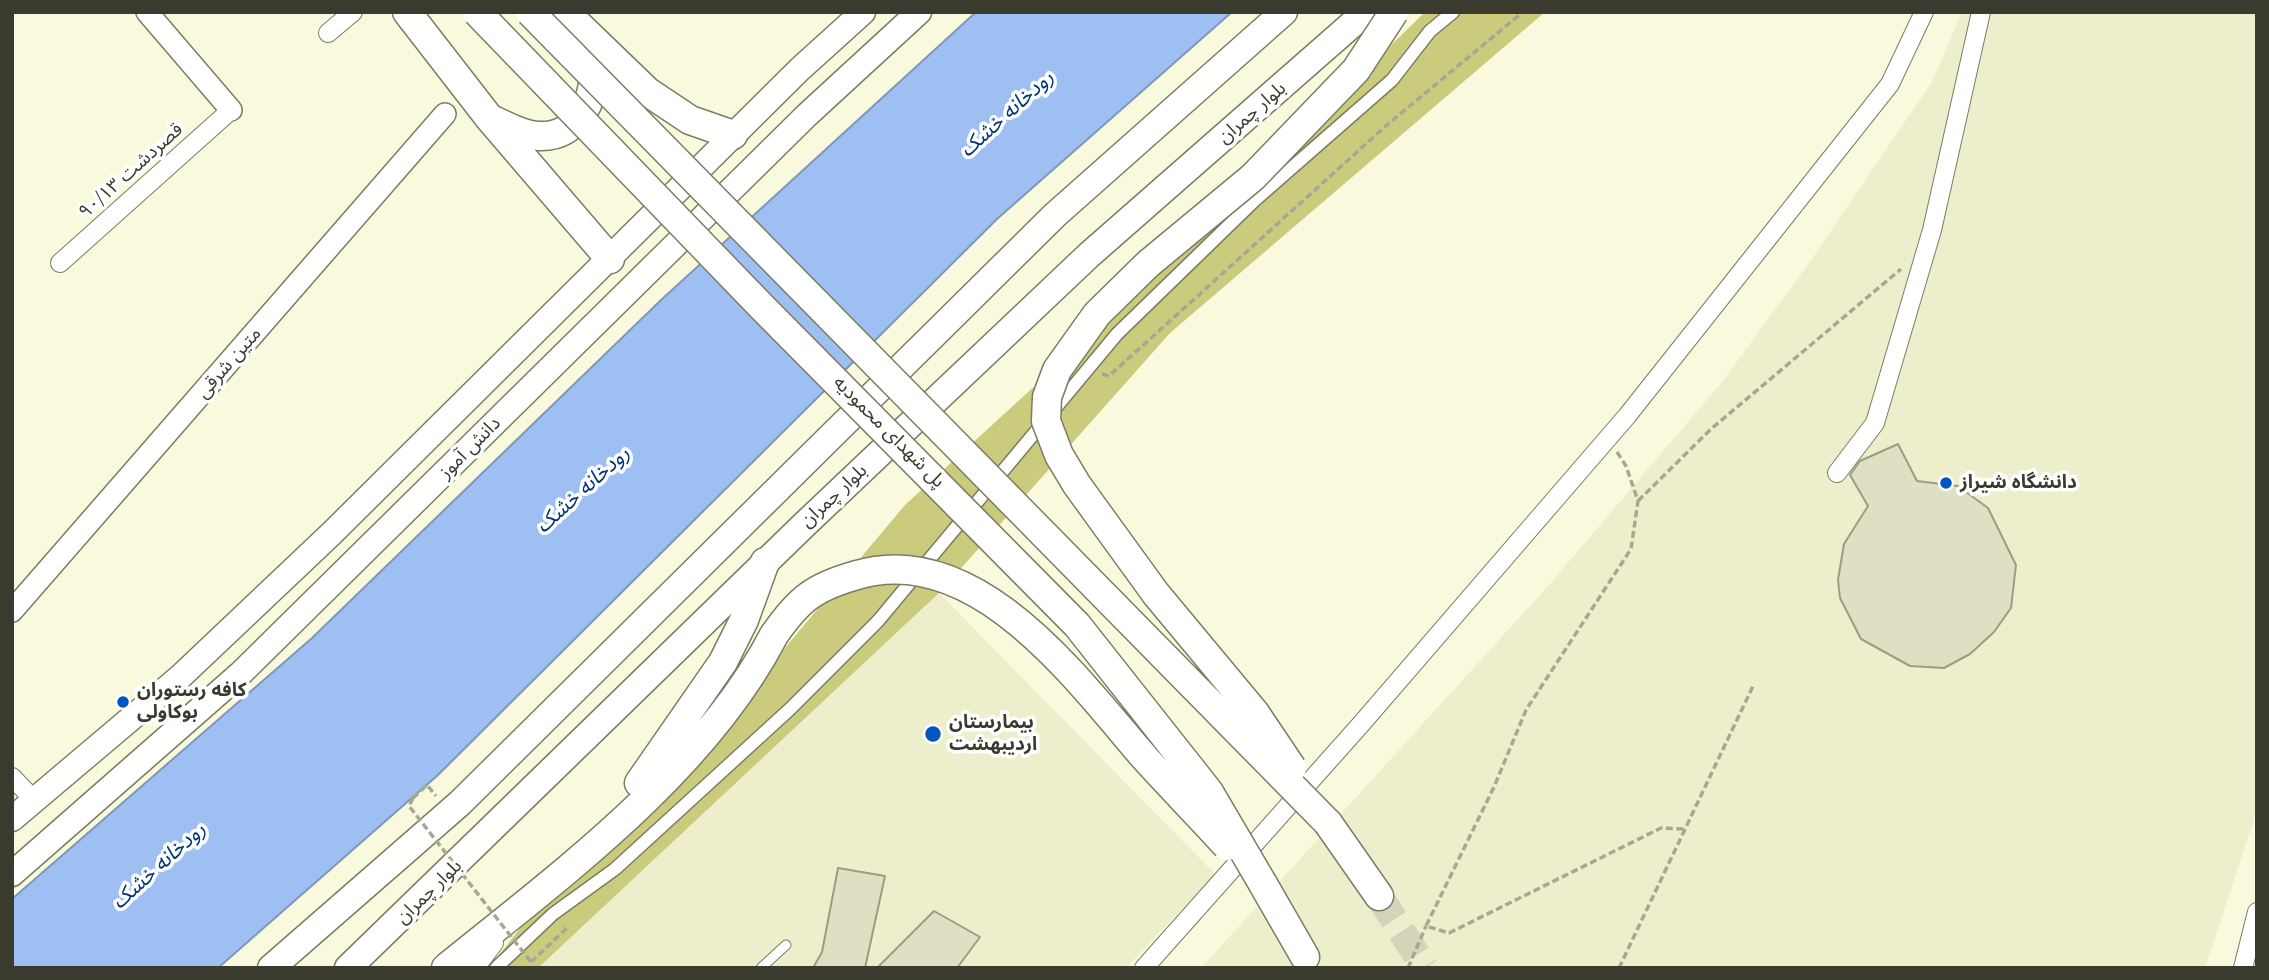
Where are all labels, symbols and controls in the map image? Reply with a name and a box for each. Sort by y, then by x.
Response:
water label: رودخانه خشک [955,65,1059,163]
street label: بلوار چمران [1213,77,1291,149]
street label: ۹۰/۱۳ قصردشت [74,118,188,224]
street label: متین شرقی [192,323,266,403]
street label: پل شهدای محمودیه [828,371,950,493]
street label: دانش آموز [434,412,506,484]
water label: رودخانه خشک [531,441,635,539]
street label: بلوار چمران [796,459,872,533]
place label: دانشگاه شیراز [1960,472,2077,494]
marker: دانشگاه شیراز [1938,475,1954,491]
place label: کافه رستوران بوکاولی [137,680,246,724]
marker: کافه رستوران بوکاولی [115,694,131,710]
place label: بیمارستان اردیبهشت [949,712,1037,756]
marker: بیمارستان اردیبهشت [923,724,943,744]
water label: رودخانه خشک [107,817,211,915]
street label: بلوار چمران [391,855,467,929]

